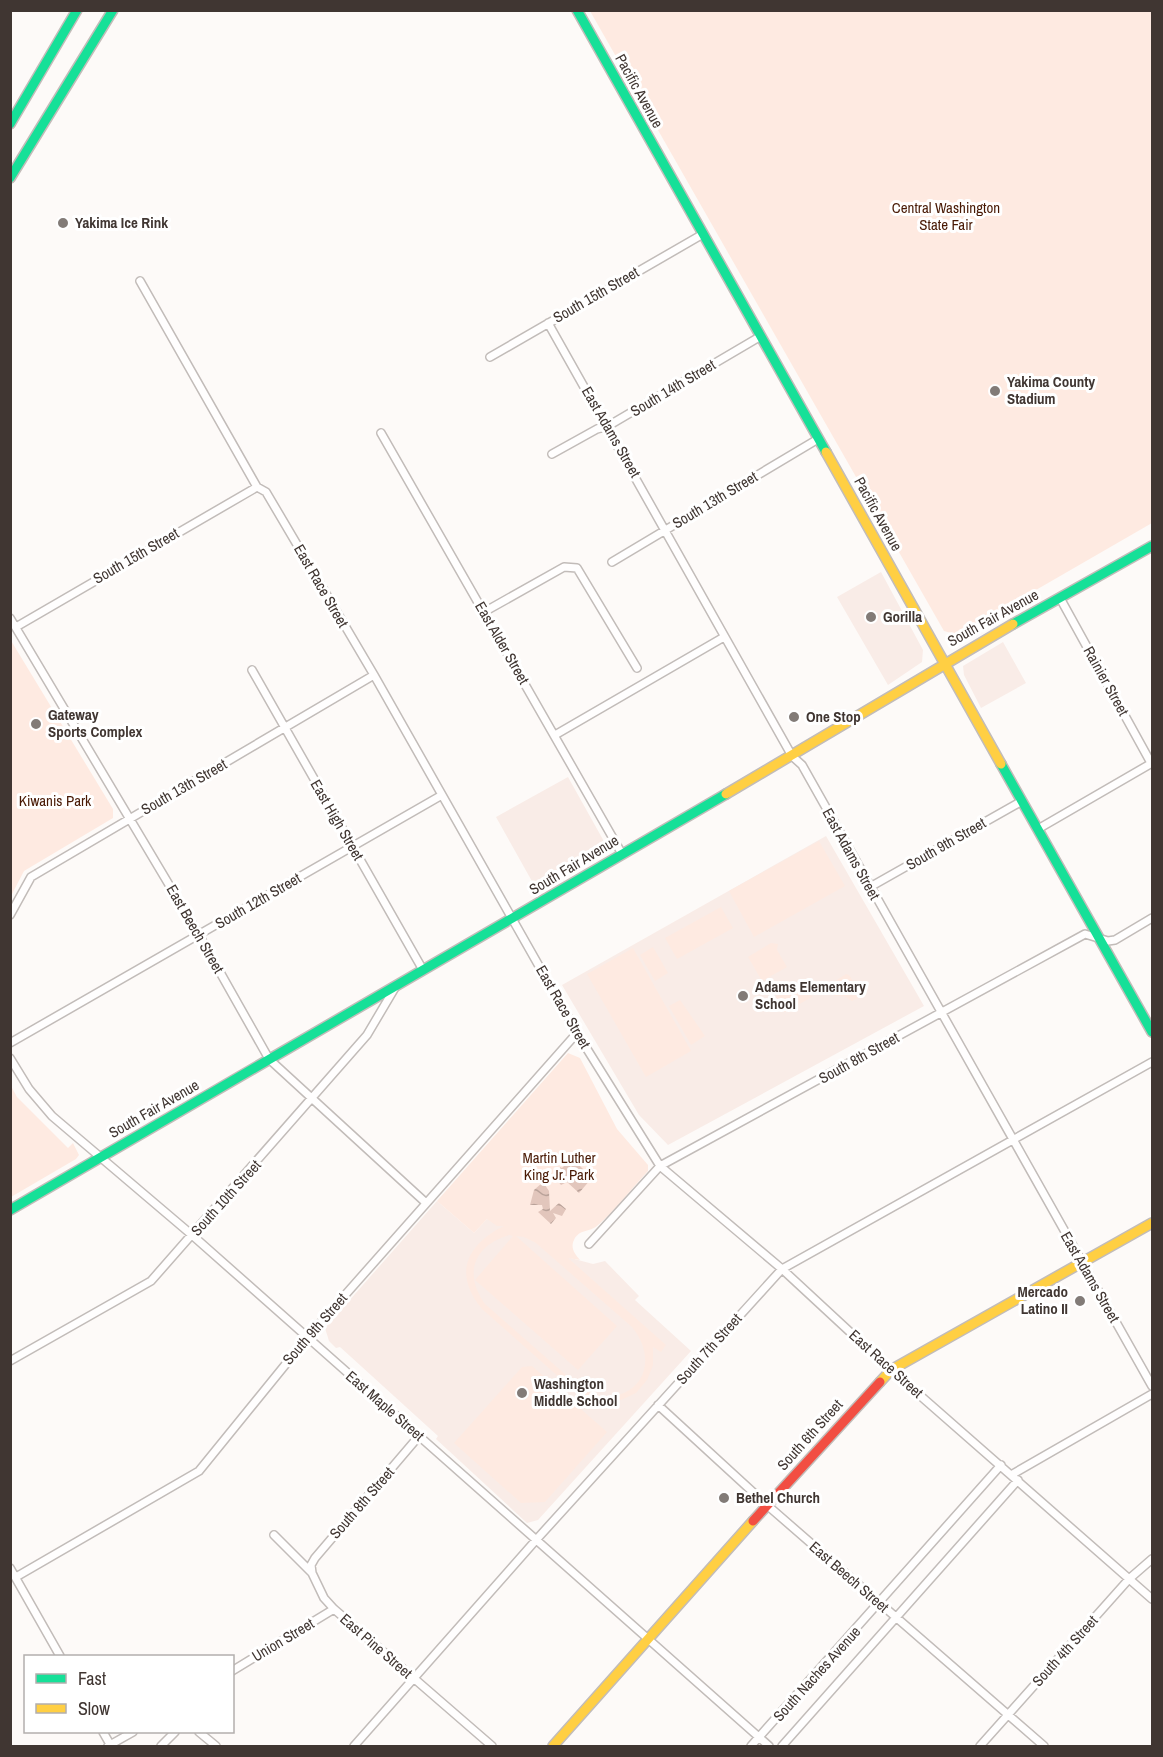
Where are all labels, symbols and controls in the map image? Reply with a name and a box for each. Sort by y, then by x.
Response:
street label: Pacific Avenue [610,50,669,132]
park label: Central Washington State Fair [892,197,1000,235]
place label: Yakima Ice Rink [75,212,168,233]
marker: Yakima Ice Rink [56,216,70,230]
street label: South 15th Street [549,261,643,328]
street label: South 14th Street [626,354,720,421]
place label: Yakima County Stadium [1007,371,1095,409]
street label: East Adams Street [577,382,646,482]
marker: Yakima County Stadium [988,384,1002,398]
street label: South 13th Street [668,466,762,533]
street label: Pacific Avenue [849,473,908,555]
street label: South 15th Street [89,522,183,589]
street label: East Race Street [289,540,354,632]
street label: South Fair Avenue [943,584,1042,651]
street label: East Alder Street [470,598,535,688]
place label: Gorilla [883,606,922,627]
marker: Gorilla [864,610,878,624]
street label: Rainier Street [1079,642,1134,720]
place label: Gateway Sports Complex [48,704,142,742]
place label: One Stop [806,706,861,727]
marker: One Stop [787,710,801,724]
marker: Gateway Sports Complex [29,717,43,731]
street label: South 13th Street [137,753,231,820]
street label: East High Street [306,775,369,865]
park label: Kiwanis Park [19,790,92,811]
street label: East Adams Street [818,804,886,904]
street label: South 9th Street [902,812,990,875]
street label: South Fair Avenue [525,829,623,900]
street label: South 12th Street [211,867,305,934]
street label: East Beech Street [162,881,230,977]
street label: East Race Street [531,961,596,1053]
place label: Adams Elementary School [755,976,866,1014]
marker: Adams Elementary School [736,989,750,1003]
street label: South 8th Street [815,1027,903,1088]
street label: South Fair Avenue [105,1074,203,1143]
park label: Martin Luther King Jr. Park [522,1147,596,1185]
street label: South 10th Street [186,1155,266,1240]
street label: East Adams Street [1056,1227,1125,1327]
place label: Mercado Latino II [1017,1281,1068,1319]
street label: South 9th Street [278,1288,352,1369]
marker: Mercado Latino II [1073,1294,1087,1308]
street label: South 7th Street [671,1308,747,1389]
street label: East Race Street [845,1325,928,1403]
street label: East Maple Street [342,1366,430,1446]
place label: Washington Middle School [534,1373,617,1411]
marker: Washington Middle School [515,1386,529,1400]
street label: South 6th Street [772,1394,848,1475]
street label: South 8th Street [325,1462,399,1543]
place label: Bethel Church [736,1487,820,1508]
marker: Bethel Church [717,1491,731,1505]
street label: East Beech Street [805,1536,894,1617]
street label: East Pine Street [336,1608,417,1683]
street label: South 4th Street [1027,1610,1103,1691]
street label: Union Street [248,1612,318,1666]
street label: South Naches Avenue [768,1621,865,1726]
legend [24,1655,234,1733]
text: Fast [78,1666,106,1691]
text: Slow [78,1696,110,1721]

